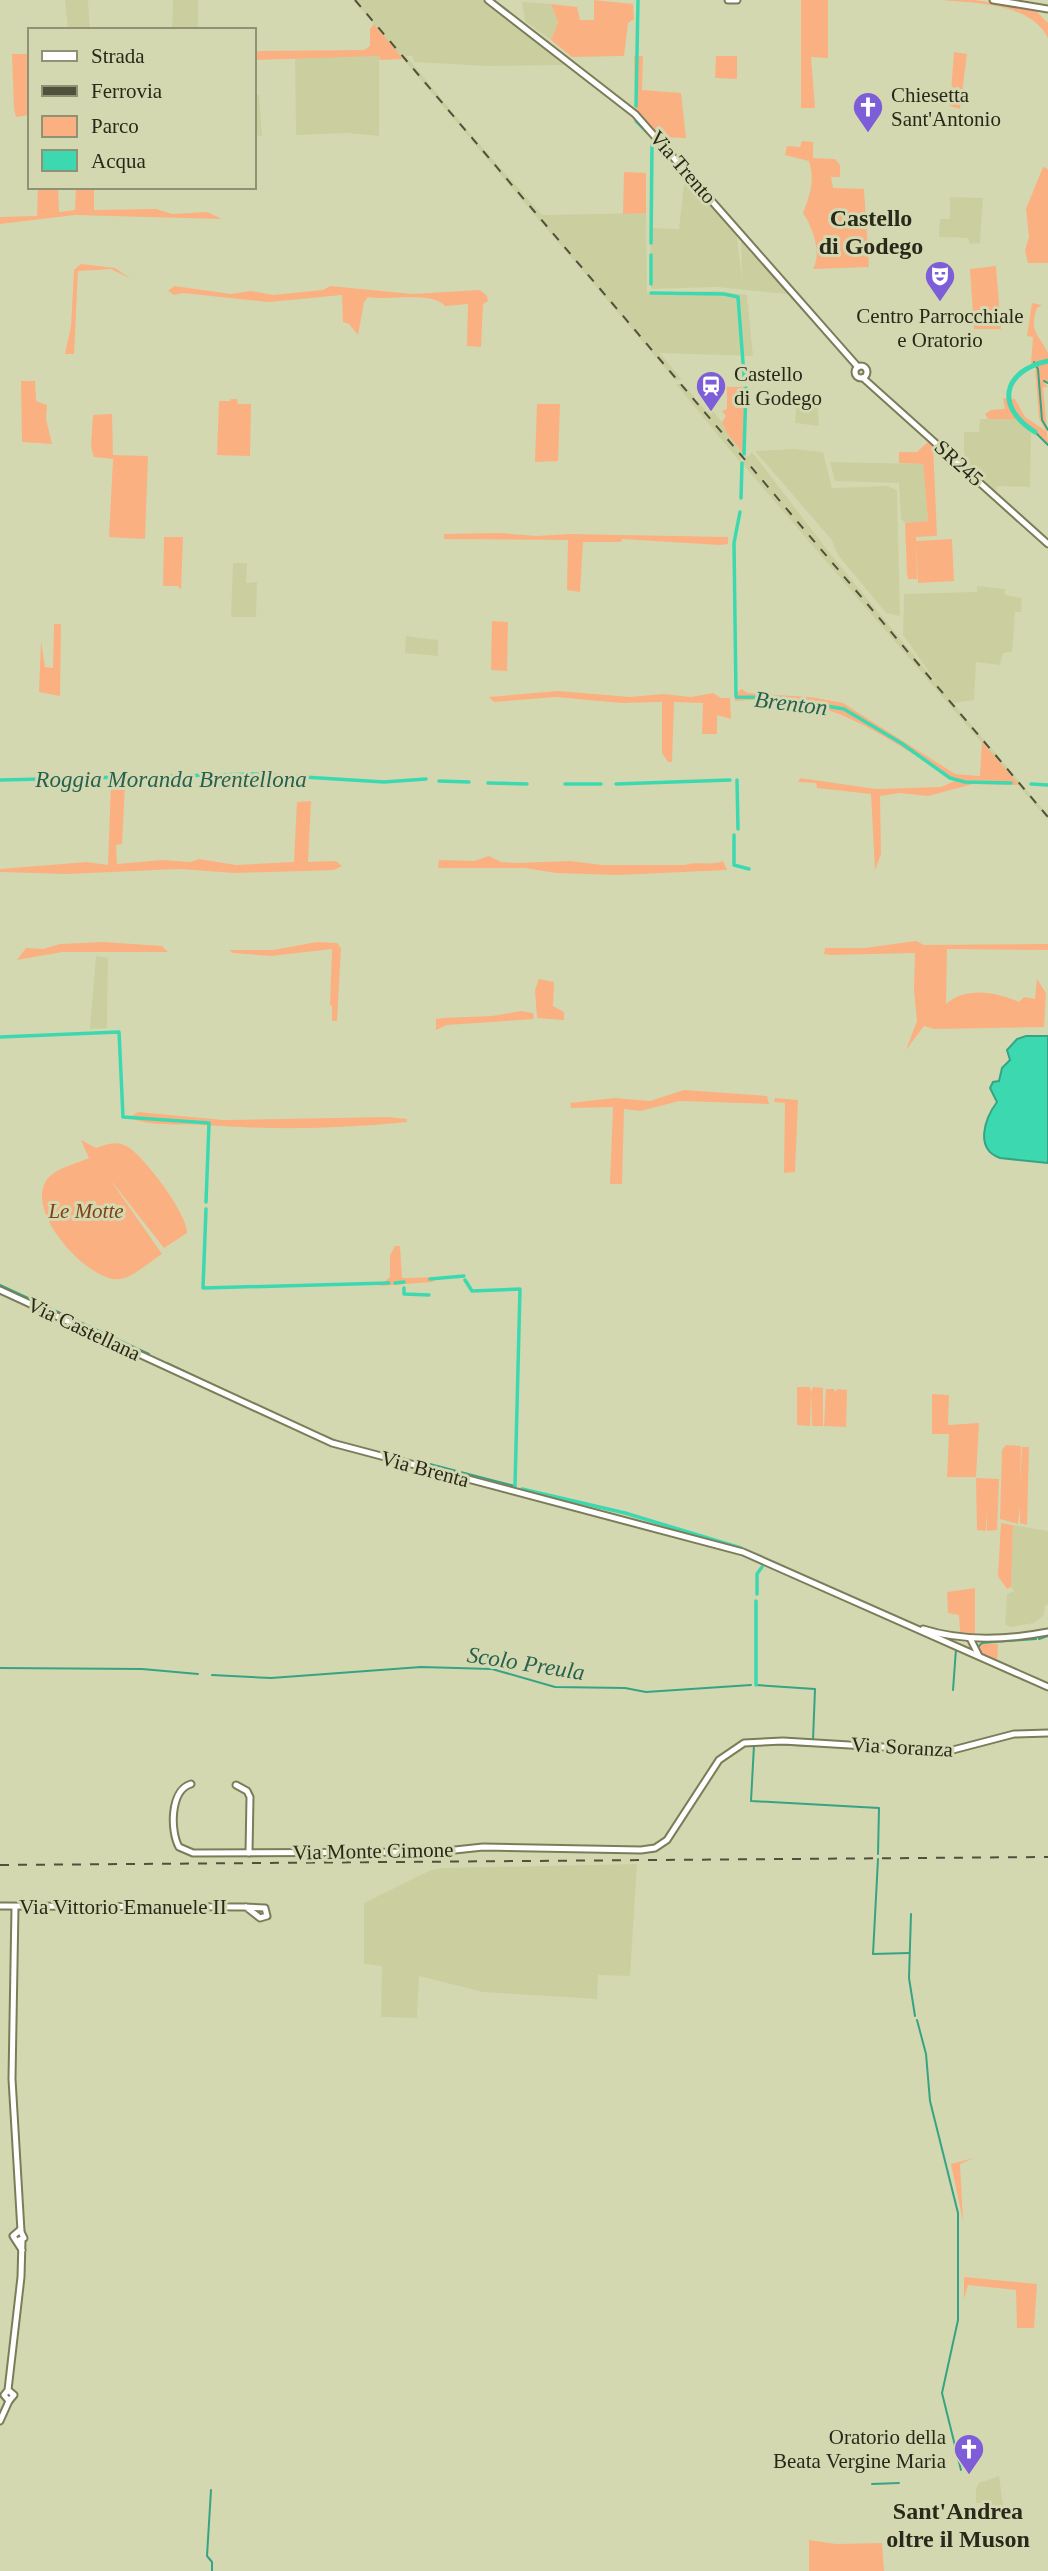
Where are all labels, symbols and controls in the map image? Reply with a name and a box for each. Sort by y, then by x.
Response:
legend [28,28,256,189]
text: Strada [91,44,145,68]
text: Ferrovia [91,79,163,103]
place label: Chiesetta Sant'Antonio [891,83,1001,131]
church icon: Chiesetta Sant'Antonio [851,90,885,134]
text: Parco [91,114,139,138]
street label: Via Trento [645,125,721,209]
text: Acqua [91,149,146,173]
district label: Castello di Godego [819,205,923,259]
theatre icon: Centro Parrocchiale e Oratorio [923,259,957,303]
place label: Centro Parrocchiale e Oratorio [856,304,1024,352]
place label: Castello di Godego [734,362,822,410]
station icon: Castello di Godego [694,369,728,413]
street label: SR245 [930,435,988,491]
water label: Brenton [753,687,829,720]
water label: Roggia Moranda Brentellona [34,767,307,792]
park label: Le Motte [47,1199,124,1223]
street label: Via Castellana [24,1292,145,1366]
street label: Via Brenta [378,1446,472,1492]
water label: Scolo Preula [465,1642,586,1685]
street label: Via Soranza [850,1732,954,1762]
street label: Via Monte Cimone [292,1838,454,1864]
street label: Via Vittorio Emanuele II [19,1895,227,1919]
place label: Oratorio della Beata Vergine Maria [773,2425,947,2473]
church icon: Oratorio della Beata Vergine Maria [952,2432,986,2476]
district label: Sant'Andrea oltre il Muson [886,2498,1030,2552]

